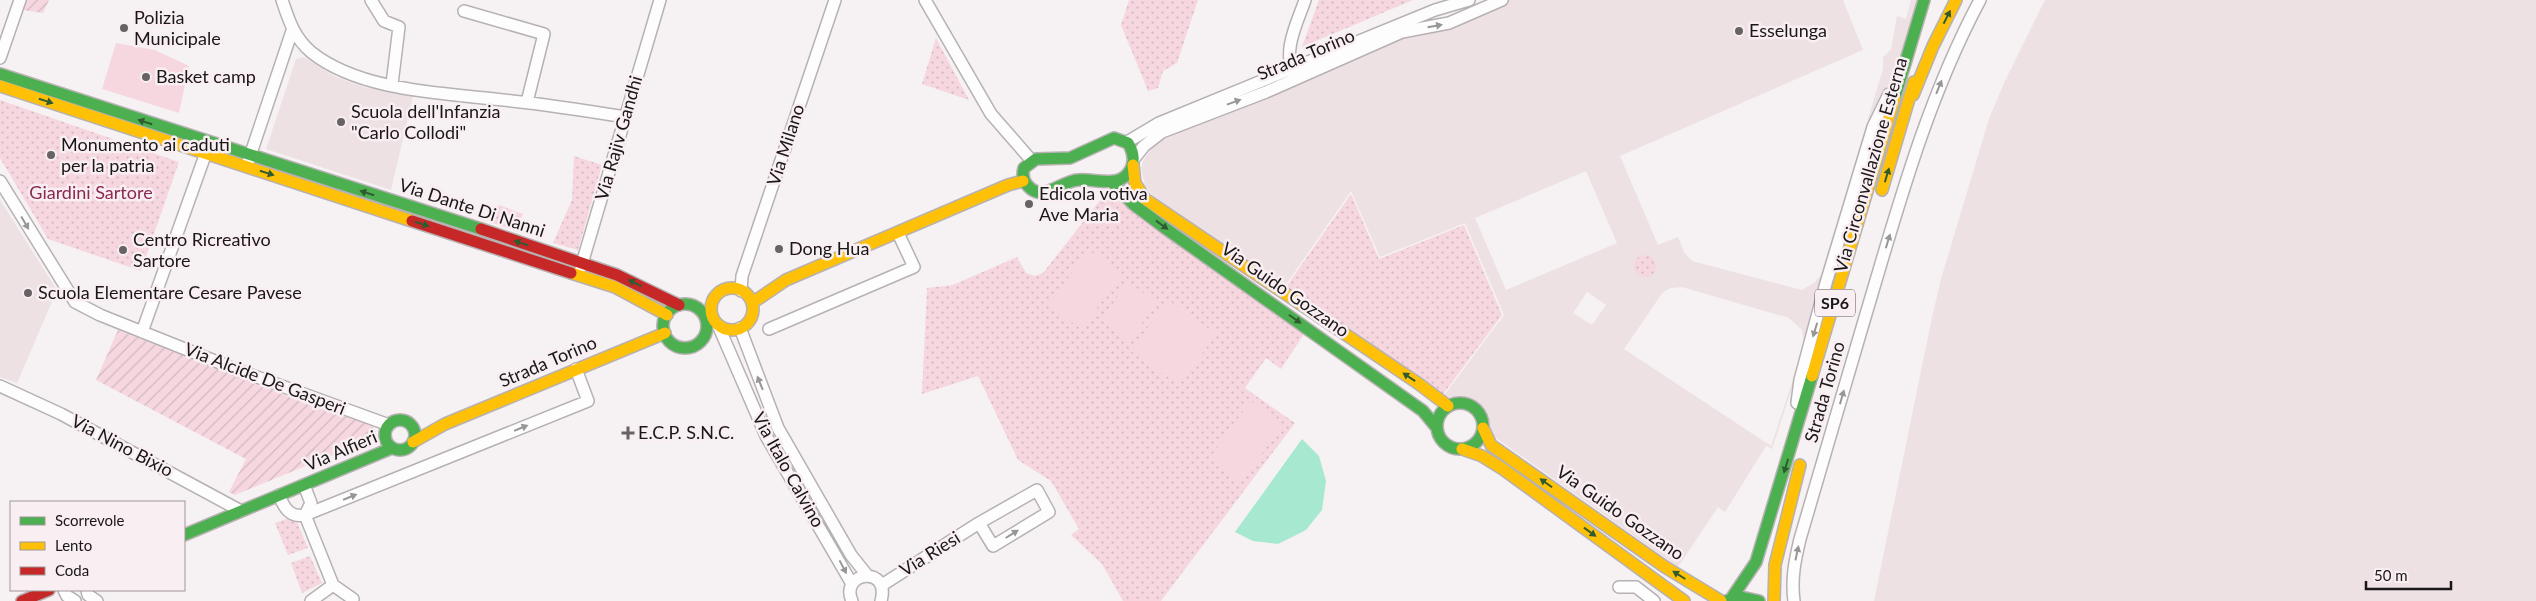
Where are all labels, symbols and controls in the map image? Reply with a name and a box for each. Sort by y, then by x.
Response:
place label: Polizia Municipale [134,6,221,49]
one-way arrow [1943,10,1951,24]
place label: Esselunga [1749,19,1827,41]
marker: Polizia Municipale [118,22,130,34]
one-way arrow [1427,22,1443,30]
street label: Strada Torino [1253,24,1358,85]
marker: Esselunga [1733,25,1745,37]
street label: Via Circonvallazione Esterna [1829,55,1911,275]
place label: Basket camp [156,65,256,87]
marker: Basket camp [140,71,152,83]
street label: Via Rajiv Gandhi [590,73,646,203]
one-way arrow [1935,80,1943,94]
one-way arrow [39,98,54,105]
one-way arrow [1227,98,1242,105]
place label: Scuola dell'Infanzia "Carlo Collodi" [351,100,501,143]
street label: Via Milano [762,101,809,188]
marker: Scuola dell'Infanzia "Carlo Collodi" [335,116,347,128]
one-way arrow [137,118,152,126]
place label: Monumento ai caduti per la patria [61,133,230,176]
marker: Monumento ai caduti per la patria [45,149,57,161]
one-way arrow [1884,167,1892,182]
one-way arrow [260,170,275,178]
street label: Via Dante Di Nanni [397,173,548,241]
park label: Giardini Sartore [29,181,153,203]
place label: Edicola votiva Ave Maria [1039,182,1148,225]
one-way arrow [359,188,374,196]
marker: Edicola votiva Ave Maria [1023,198,1035,210]
one-way arrow [20,217,29,230]
one-way arrow [1155,220,1169,230]
one-way arrow [414,221,429,228]
place label: Centro Ricreativo Sartore [133,228,271,271]
one-way arrow [1884,233,1892,248]
place label: Dong Hua [789,237,869,259]
street label: Via Guido Gozzano [1217,237,1354,341]
one-way arrow [514,238,529,246]
marker: Dong Hua [773,243,785,255]
marker: Centro Ricreativo Sartore [117,244,129,256]
one-way arrow [628,279,642,287]
place label: Scuola Elementare Cesare Pavese [38,281,302,303]
marker: Scuola Elementare Cesare Pavese [22,287,34,299]
road number: SP6 [1815,290,1855,316]
one-way arrow [1288,314,1302,324]
one-way arrow [1810,322,1818,337]
street label: Strada Torino [495,331,600,392]
street label: Via Alcide De Gasperi [182,337,349,419]
street label: Strada Torino [1799,339,1849,445]
one-way arrow [1402,372,1416,382]
one-way arrow [756,376,764,390]
one-way arrow [1838,389,1846,404]
street label: Via Italo Calvino [748,408,830,531]
street label: Via Nino Bixio [68,409,177,481]
place label: E.C.P. S.N.C. [638,421,734,443]
one-way arrow [514,423,528,431]
street label: Via Alfieri [301,425,380,475]
marker: E.C.P. S.N.C. [622,427,634,439]
one-way arrow [1782,459,1790,474]
street label: Via Guido Gozzano [1552,460,1689,564]
one-way arrow [1539,478,1552,488]
one-way arrow [343,493,358,501]
legend [10,501,185,591]
text: Scorrevole [55,511,125,529]
street label: Via Riesi [895,526,964,580]
one-way arrow [1584,527,1597,537]
one-way arrow [1005,530,1019,539]
text: Lento [55,536,92,554]
one-way arrow [1793,545,1801,560]
scale bar [2366,558,2451,590]
one-way arrow [839,560,847,574]
text: Coda [55,561,89,579]
text: 50 m [2374,566,2408,584]
one-way arrow [1673,571,1686,580]

